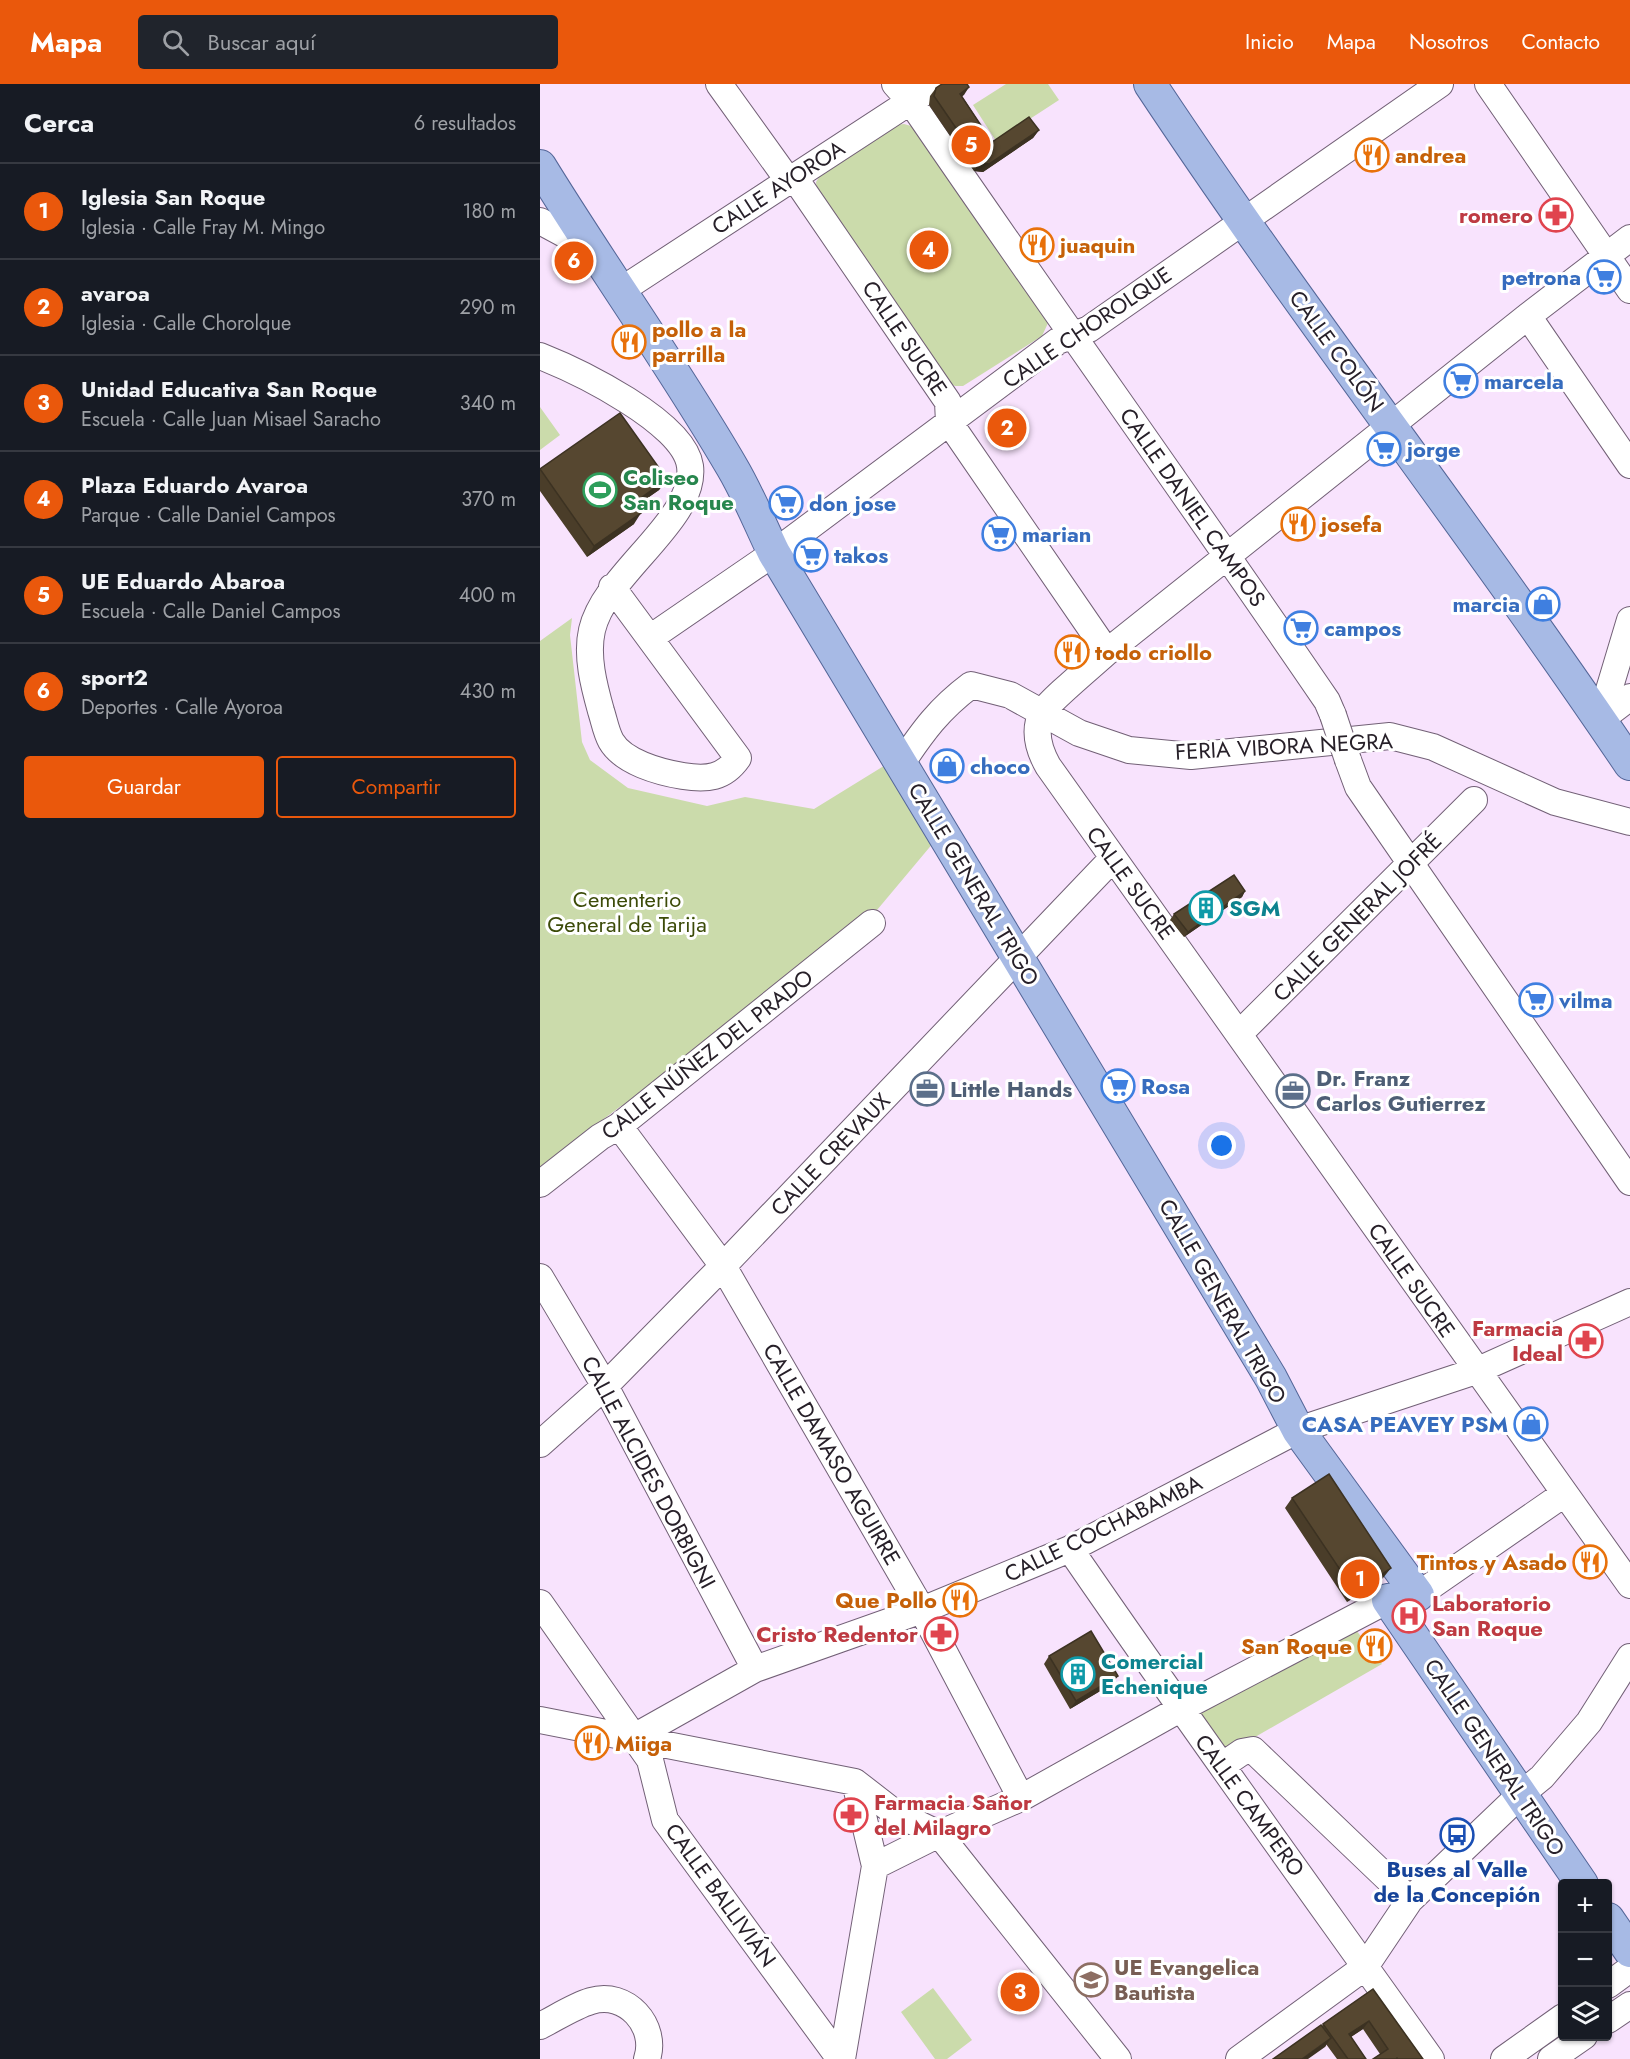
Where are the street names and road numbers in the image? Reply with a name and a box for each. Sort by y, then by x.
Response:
street label: CALLE AYOROA [705,132,851,242]
street label: CALLE CHOROLQUE [996,258,1178,396]
street label: CALLE SUCRE [855,274,955,402]
street label: CALLE COLÓN [1282,283,1392,419]
street label: CALLE DANIEL CAMPOS [1112,401,1274,613]
street label: FERIA VIBORA NEGRA [1174,724,1394,768]
street label: CALLE GENERAL TRIGO [901,776,1047,992]
street label: CALLE SUCRE [1079,820,1183,946]
street label: CALLE GENERAL JOFRÉ [1265,825,1449,1009]
street label: CALLE NÚÑEZ DEL PRADO [594,961,820,1147]
street label: CALLE CREVAUX [763,1085,897,1223]
street label: CALLE GENERAL TRIGO [1151,1193,1295,1409]
street label: CALLE SUCRE [1361,1216,1463,1344]
street label: CALLE DAMASO AGUIRRE [755,1337,909,1571]
street label: CALLE ALCIDES DORBIGNI [574,1350,724,1594]
street label: CALLE COCHABAMBA [999,1466,1208,1590]
street label: CALLE GENERAL TRIGO [1417,1652,1573,1862]
street label: CALLE CAMPERO [1187,1727,1313,1883]
street label: CALLE BALLIVIÁN [658,1816,784,1974]

